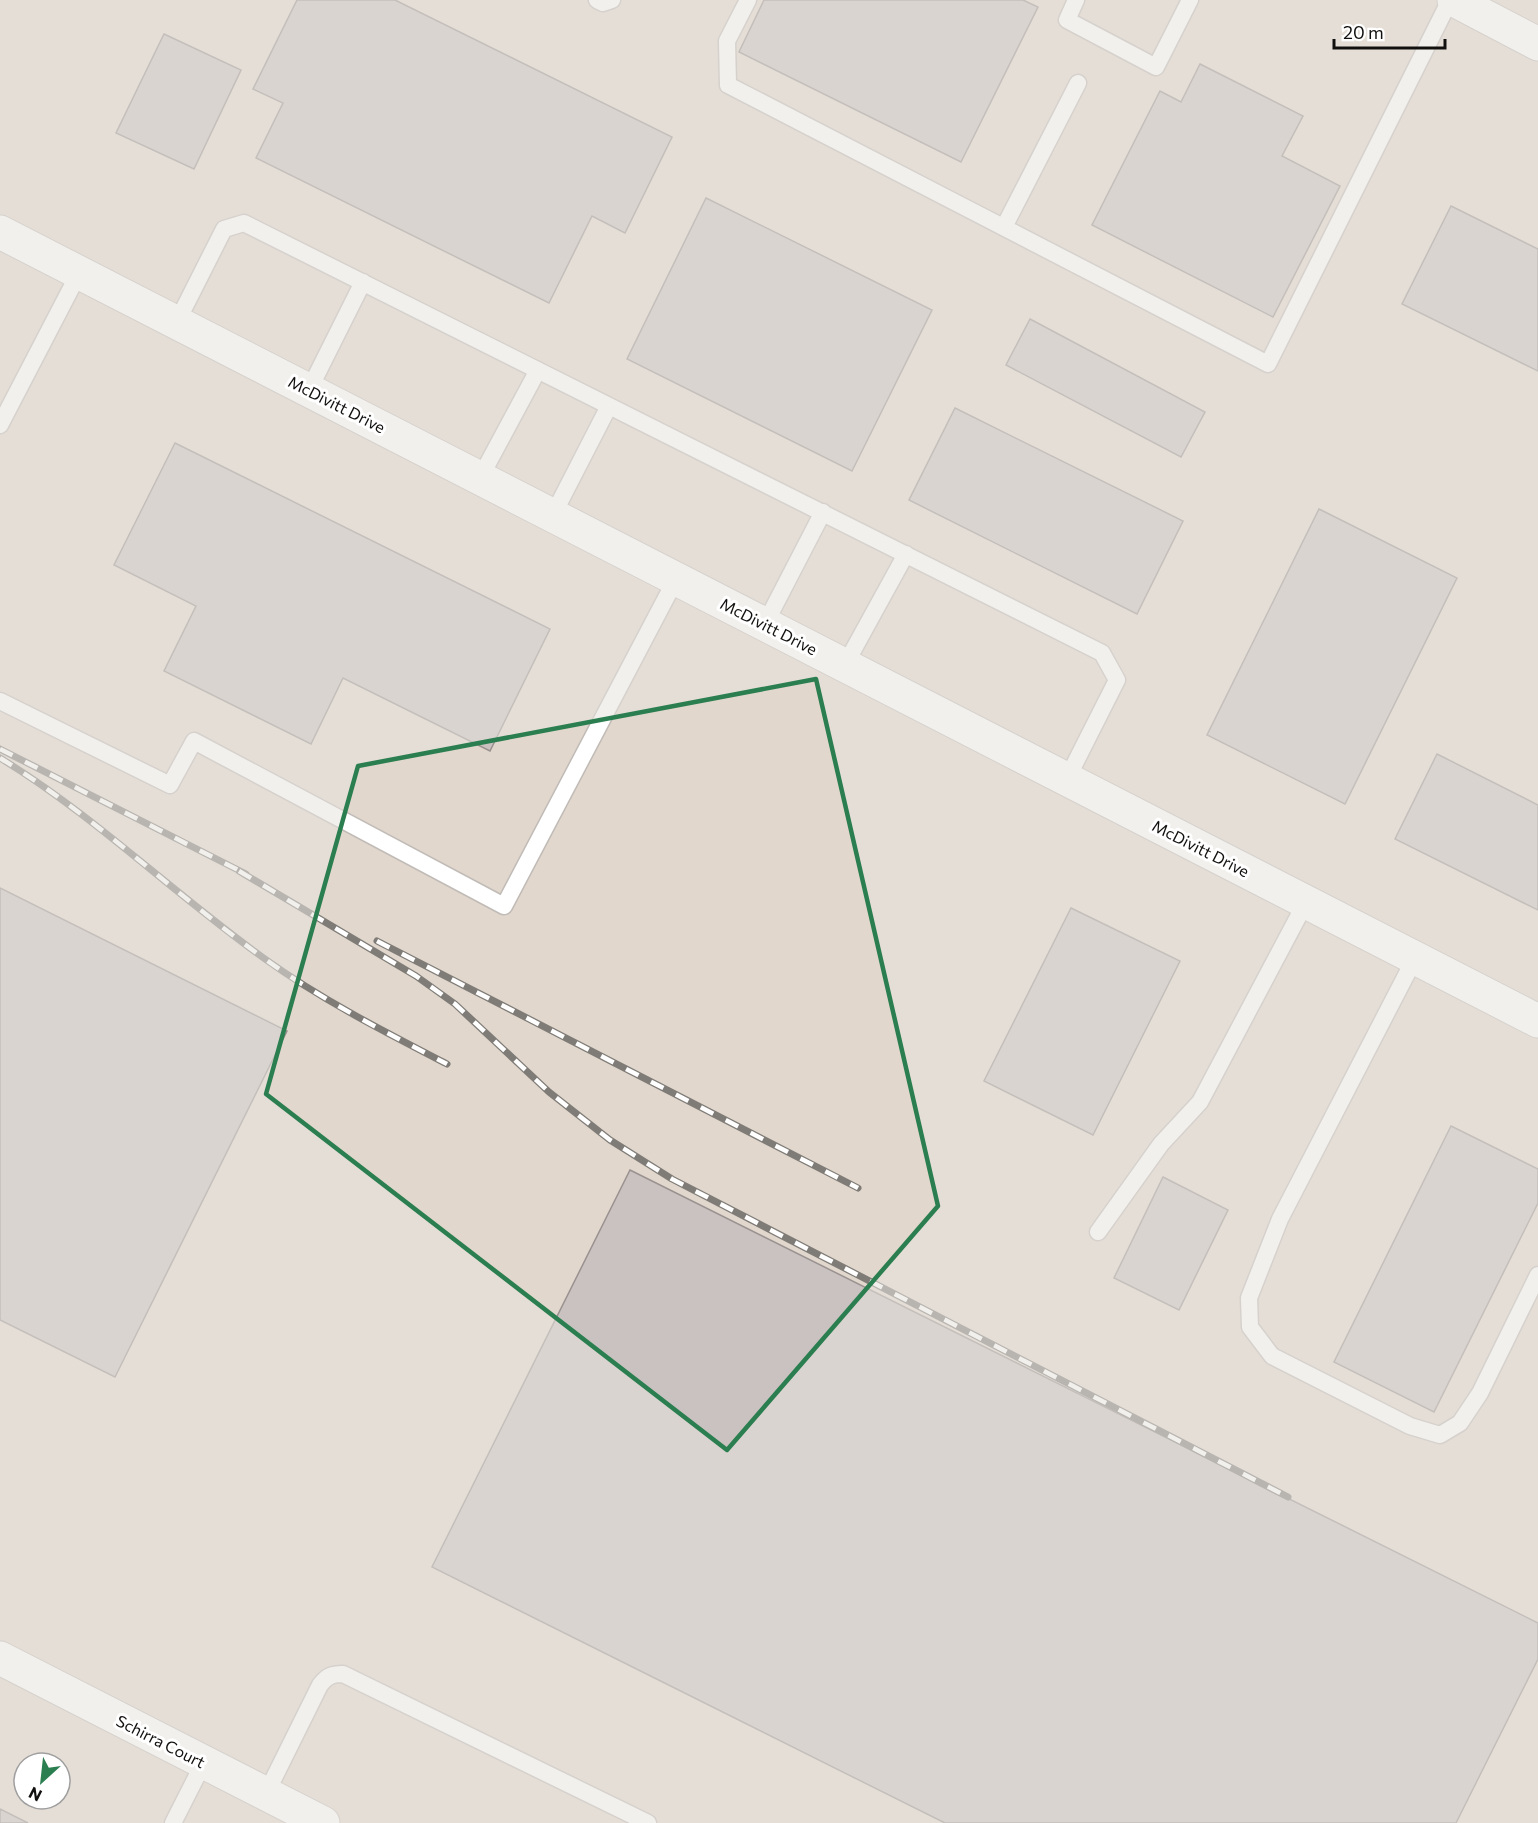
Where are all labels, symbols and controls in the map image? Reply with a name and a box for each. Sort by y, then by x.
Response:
scale bar [1334,12,1445,50]
text: 20 m [1343,21,1384,43]
street label: McDivitt Drive [285,371,389,437]
street label: McDivitt Drive [717,593,821,659]
street label: McDivitt Drive [1149,815,1253,881]
street label: Schirra Court [113,1711,209,1772]
north arrow [12,1751,72,1811]
text: N [25,1784,45,1806]

